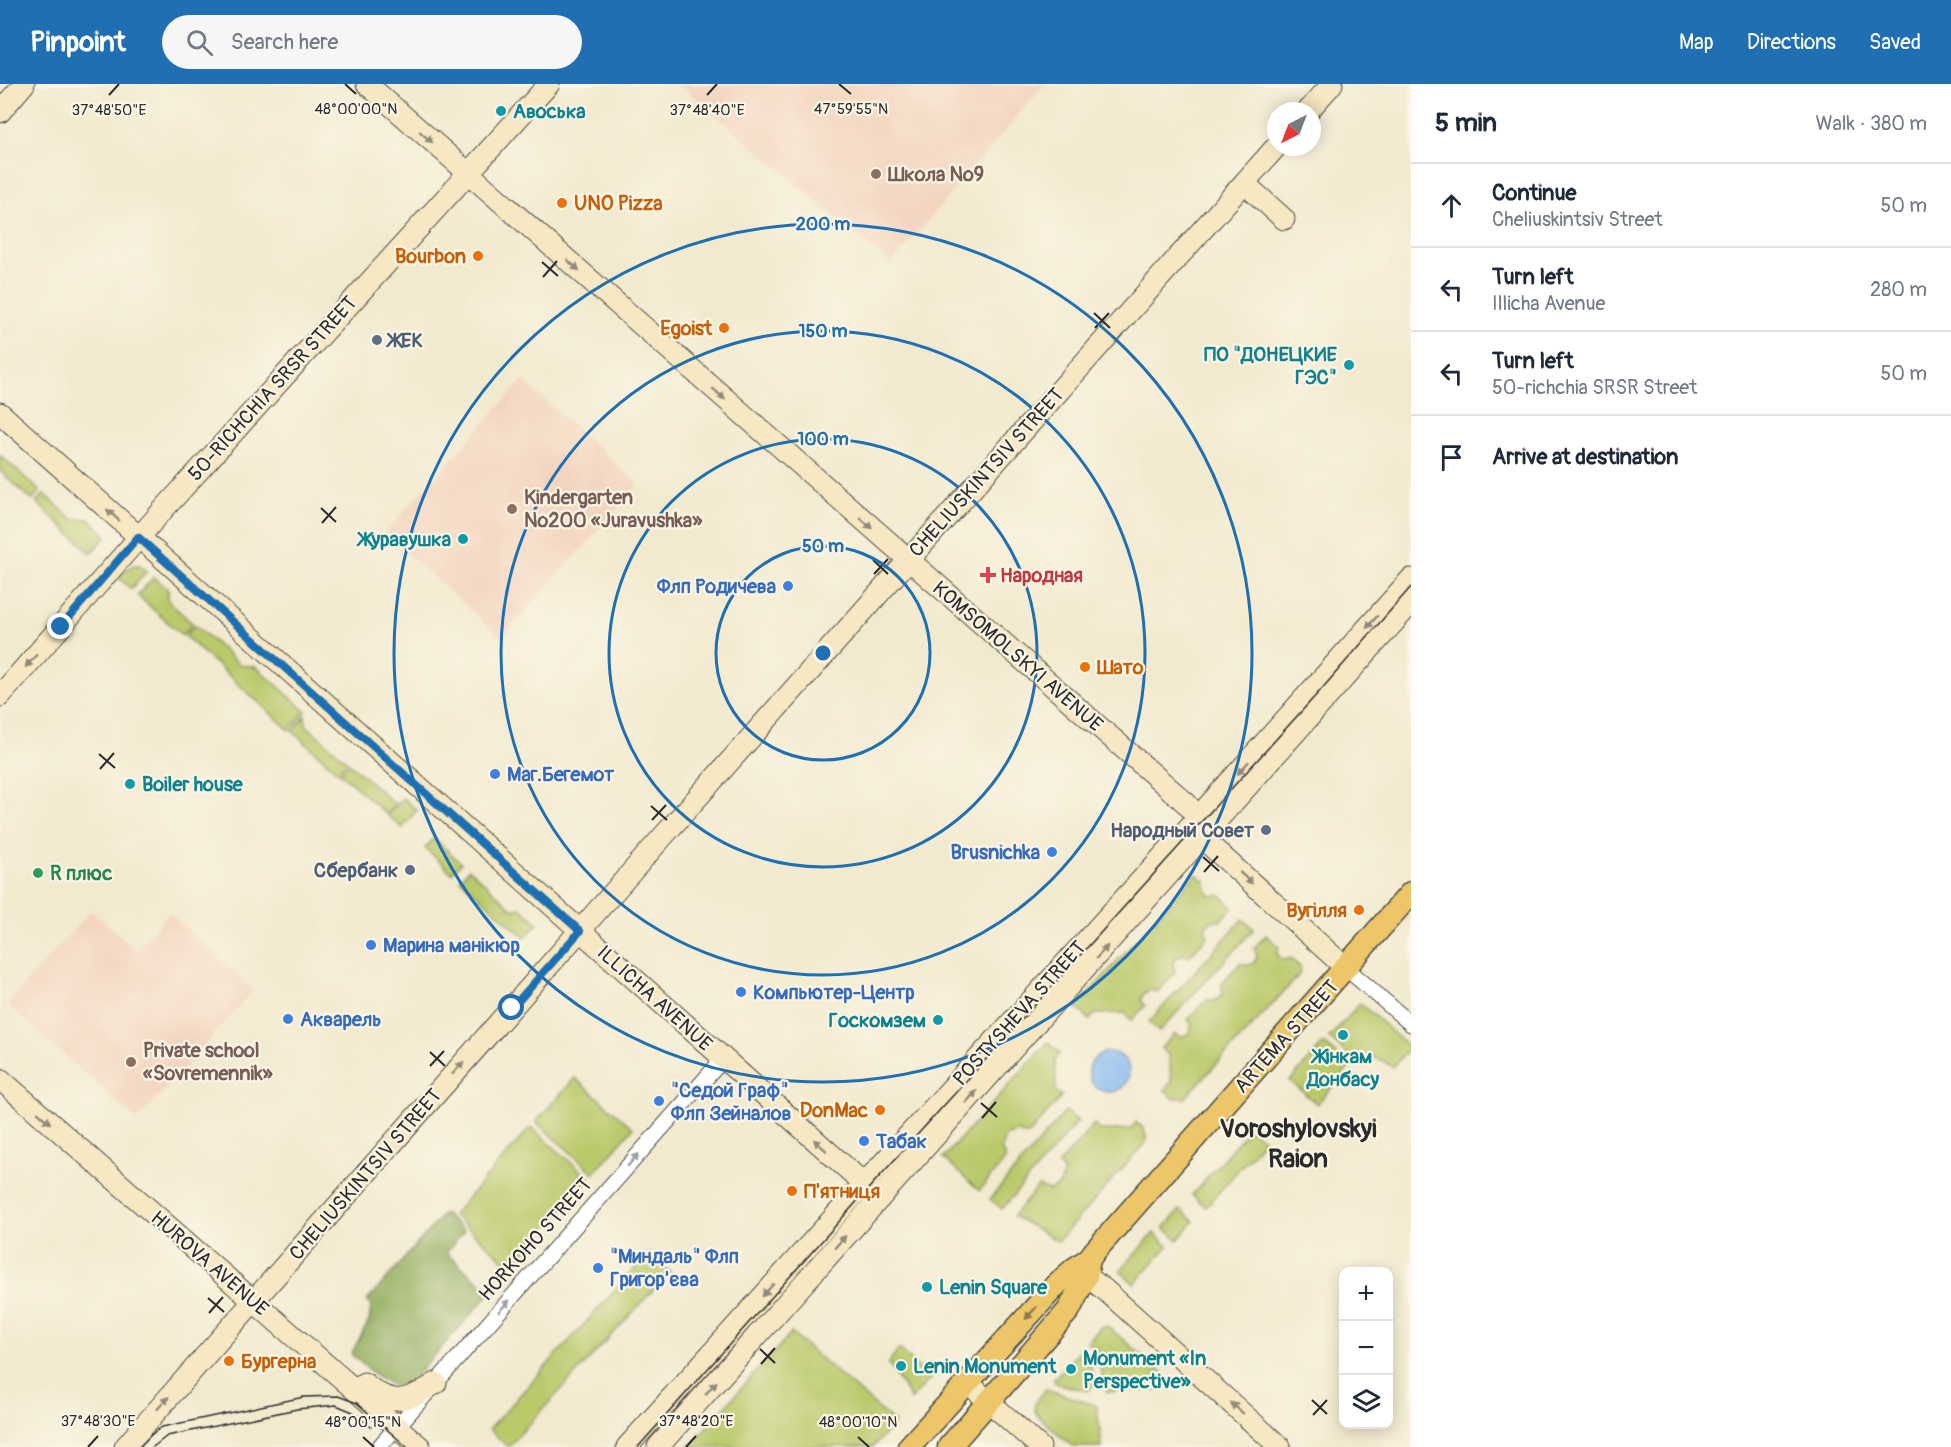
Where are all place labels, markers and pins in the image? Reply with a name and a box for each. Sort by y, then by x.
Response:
place label: Авоська [513,99,586,124]
marker: Авоська [494,104,508,118]
place label: Школа №9 [887,162,984,187]
marker: Школа №9 [869,167,883,181]
place label: UNO Pizza [574,191,663,216]
marker: UNO Pizza [555,196,569,210]
place label: Bourbon [395,244,466,269]
marker: Bourbon [471,249,485,263]
place label: Egoist [660,316,713,341]
marker: Egoist [717,321,731,335]
place label: ЖЕК [386,328,423,353]
marker: ЖЕК [370,333,384,347]
place label: ПО "ДОНЕЦКИЕ ГЭС" [1204,342,1338,390]
marker: ПО "ДОНЕЦКИЕ ГЭС" [1342,358,1356,372]
place label: Kindergarten №200 «Juravushka» [524,485,703,533]
marker: Kindergarten №200 «Juravushka» [505,502,519,516]
place label: Журавушка [357,527,451,552]
marker: Журавушка [456,532,470,546]
place label: Народная [1000,563,1083,588]
marker: Народная [981,568,995,582]
place label: Флп Родичева [656,574,776,599]
marker: Флп Родичева [781,579,795,593]
centre of rings [813,643,833,663]
place label: Шато [1096,655,1144,680]
marker: Шато [1078,660,1092,674]
place label: Маг.Бегемот [507,762,615,787]
marker: Маг.Бегемот [488,767,502,781]
place label: Boiler house [142,772,244,797]
marker: Boiler house [123,777,137,791]
place label: Народный Совет [1110,818,1255,843]
marker: Народный Совет [1259,823,1273,837]
place label: Brusnichka [950,840,1040,865]
marker: Brusnichka [1045,845,1059,859]
place label: Сбербанк [314,858,398,883]
place label: R плюс [50,861,112,886]
marker: Сбербанк [403,863,417,877]
marker: R плюс [31,866,45,880]
place label: Вугілля [1286,898,1347,923]
marker: Вугілля [1352,903,1366,917]
place label: Марина манікюр [383,933,521,958]
marker: Марина манікюр [364,938,378,952]
place label: Компьютер-Центр [753,980,915,1005]
marker: Компьютер-Центр [734,985,748,999]
place label: Акварель [300,1007,381,1032]
place label: Госкомзем [829,1008,926,1033]
marker: Акварель [281,1012,295,1026]
marker: Госкомзем [931,1013,945,1027]
marker: Жінкам Донбасу [1336,1028,1350,1042]
place label: Private school «Sovremennik» [143,1038,274,1086]
place label: Жінкам Донбасу [1306,1044,1380,1092]
marker: Private school «Sovremennik» [124,1055,138,1069]
place label: "Седой Граф" Флп Зейналов [670,1078,791,1126]
marker: "Седой Граф" Флп Зейналов [652,1094,666,1108]
place label: DonMac [800,1098,868,1123]
marker: DonMac [873,1103,887,1117]
place label: Табак [875,1129,927,1154]
marker: Табак [857,1134,871,1148]
place label: П'ятниця [804,1179,880,1204]
marker: П'ятниця [785,1184,799,1198]
place label: "Миндаль" Флп Григор'єва [610,1244,739,1292]
marker: "Миндаль" Флп Григор'єва [591,1261,605,1275]
place label: Lenin Square [939,1275,1048,1300]
marker: Lenin Square [920,1280,934,1294]
place label: Monument «In Perspective» [1083,1346,1206,1394]
place label: Бургерна [241,1349,316,1374]
marker: Бургерна [222,1354,236,1368]
place label: Lenin Monument [913,1354,1057,1379]
marker: Lenin Monument [894,1359,908,1373]
marker: Monument «In Perspective» [1064,1362,1078,1376]

